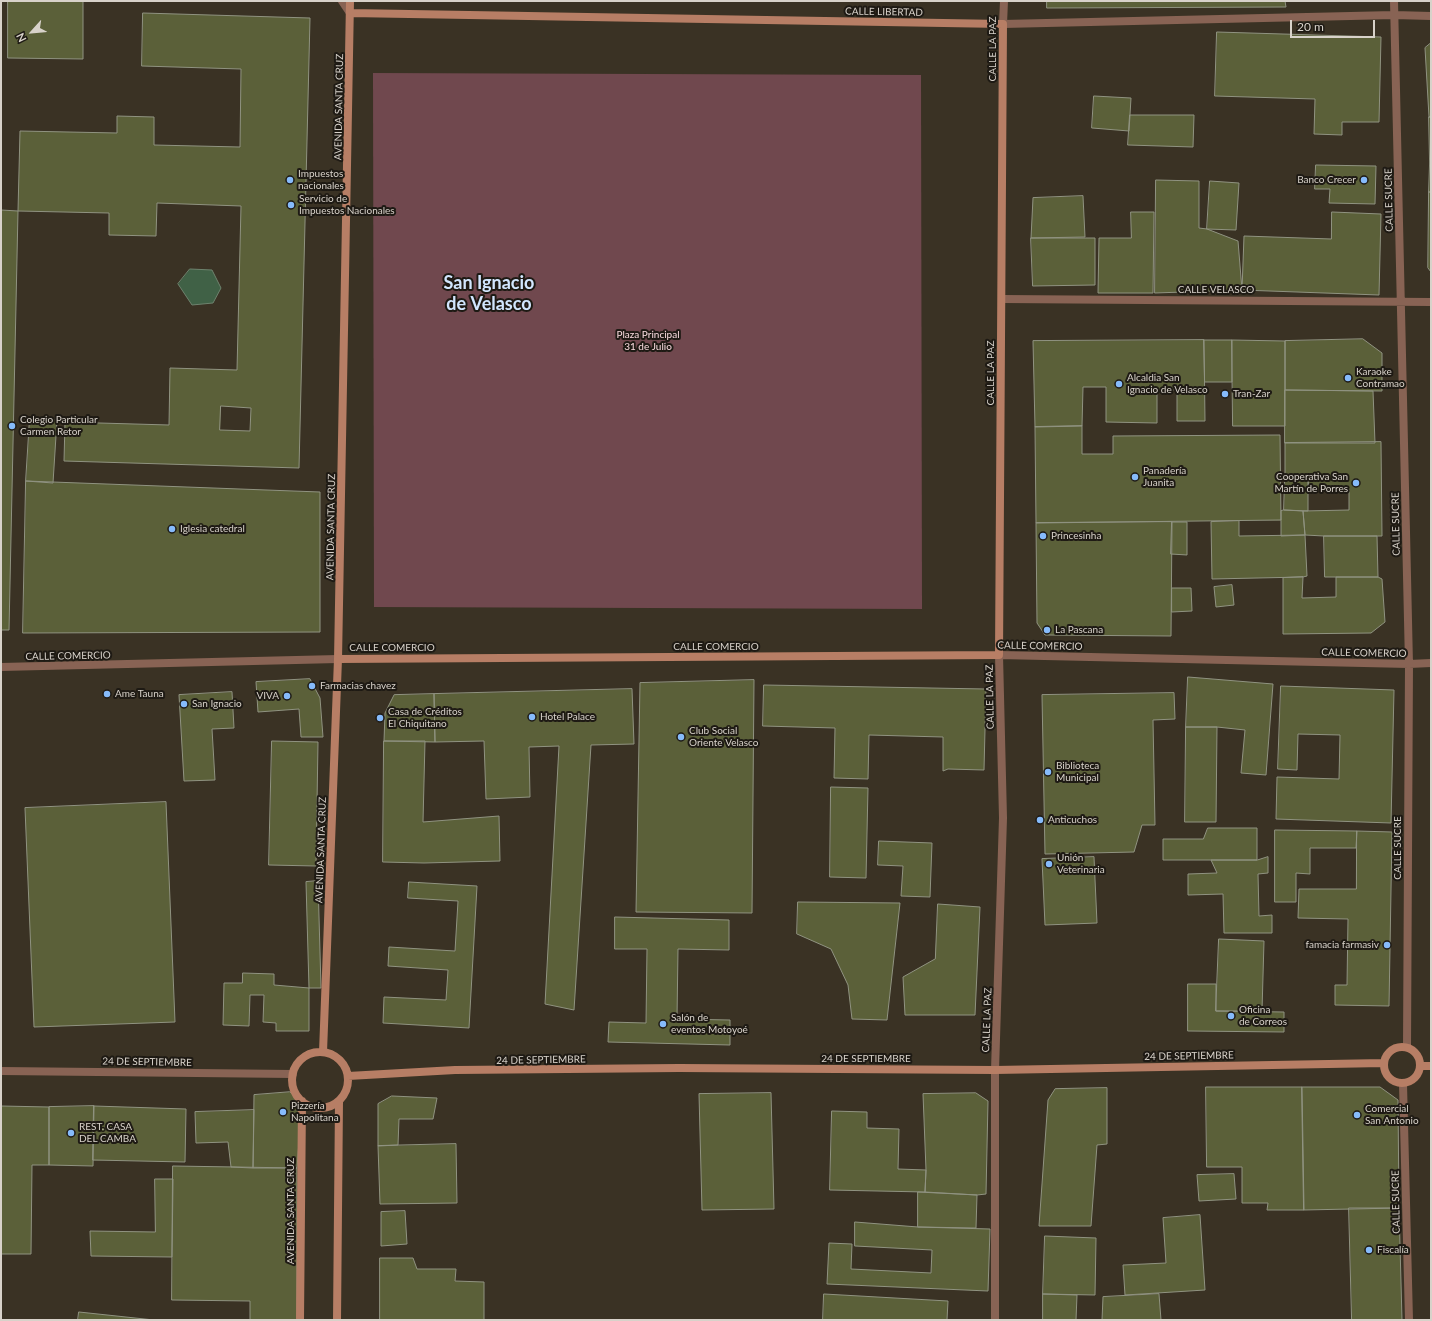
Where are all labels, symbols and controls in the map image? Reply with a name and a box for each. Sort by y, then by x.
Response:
street label: CALLE LIBERTAD [845,5,923,19]
north arrow [12,12,52,52]
scale bar [1292,12,1377,38]
street label: CALLE LA PAZ [987,17,999,81]
text: 20 m [1297,19,1324,34]
text: N [13,31,29,44]
street label: AVENIDA SANTA CRUZ [332,54,346,160]
place label: Impuestos nacionales [298,168,344,192]
street label: CALLE SUCRE [1382,168,1396,232]
place label: Banco Crecer [1297,174,1356,186]
marker: Impuestos nacionales [285,175,295,185]
marker: Banco Crecer [1359,175,1369,185]
place label: Servicio de Impuestos Nacionales [299,193,395,216]
marker: Servicio de Impuestos Nacionales [286,200,296,210]
district label: San Ignacio de Velasco [444,272,534,314]
street label: CALLE VELASCO [1178,284,1254,296]
park label: Plaza Principal 31 de Julio [617,329,679,352]
street label: CALLE LA PAZ [985,341,997,405]
place label: Karaoke Contramao [1356,366,1405,390]
place label: Alcaldia San Ignacio de Velasco [1127,372,1208,396]
marker: Karaoke Contramao [1343,373,1353,383]
marker: Alcaldia San Ignacio de Velasco [1114,379,1124,389]
place label: Tran-Zar [1233,388,1270,400]
marker: Tran-Zar [1220,389,1230,399]
place label: Colegio Particular Carmen Retor [20,414,98,438]
marker: Colegio Particular Carmen Retor [7,421,17,431]
place label: Panadería Juanita [1143,465,1186,488]
place label: Cooperativa San Martín de Porres [1274,471,1348,494]
marker: Panadería Juanita [1130,472,1140,482]
street label: AVENIDA SANTA CRUZ [324,474,338,580]
marker: Cooperativa San Martín de Porres [1351,478,1361,488]
street label: CALLE SUCRE [1389,492,1403,556]
place label: Iglesia catedral [180,523,245,535]
marker: Iglesia catedral [167,524,177,534]
place label: Princesinha [1051,530,1101,542]
marker: Princesinha [1038,531,1048,541]
place label: La Pascana [1055,624,1103,636]
marker: La Pascana [1042,625,1052,635]
street label: CALLE COMERCIO [997,639,1083,653]
street label: CALLE COMERCIO [673,641,759,653]
street label: CALLE COMERCIO [349,642,435,654]
street label: CALLE COMERCIO [1321,646,1407,660]
street label: CALLE COMERCIO [25,649,111,663]
street label: CALLE LA PAZ [983,664,997,730]
place label: Farmacias chavez [320,680,396,692]
marker: Farmacias chavez [307,681,317,691]
place label: Ame Tauna [115,688,164,700]
marker: Ame Tauna [102,689,112,699]
place label: VIVA [256,690,279,702]
marker: VIVA [282,691,292,701]
place label: San Ignacio [192,698,242,710]
marker: San Ignacio [179,699,189,709]
place label: Casa de Créditos El Chiquitano [388,706,462,730]
place label: Hotel Palace [540,711,595,723]
marker: Hotel Palace [527,712,537,722]
marker: Casa de Créditos El Chiquitano [375,713,385,723]
place label: Club Social Oriente Velasco [689,725,758,748]
marker: Club Social Oriente Velasco [676,732,686,742]
place label: Biblioteca Municipal [1056,760,1099,784]
marker: Biblioteca Municipal [1043,767,1053,777]
street label: AVENIDA SANTA CRUZ [313,797,329,903]
place label: Anticuchos [1048,814,1097,826]
marker: Anticuchos [1035,815,1045,825]
street label: CALLE SUCRE [1392,816,1404,880]
place label: Unión Veterinaria [1057,852,1105,876]
marker: Unión Veterinaria [1044,859,1054,869]
place label: famacia farmasiv [1305,939,1379,951]
marker: famacia farmasiv [1382,940,1392,950]
street label: CALLE LA PAZ [980,987,994,1053]
place label: Oficina de Correos [1239,1004,1287,1028]
marker: Oficina de Correos [1226,1011,1236,1021]
place label: Salón de eventos Motoyoé [671,1012,748,1036]
marker: Salón de eventos Motoyoé [658,1019,668,1029]
street label: 24 DE SEPTIEMBRE [1144,1049,1234,1063]
street label: 24 DE SEPTIEMBRE [496,1053,586,1067]
street label: 24 DE SEPTIEMBRE [821,1053,911,1065]
street label: 24 DE SEPTIEMBRE [102,1055,192,1069]
place label: Pizzería Napolitana [291,1100,339,1124]
place label: Comercial San Antonio [1365,1103,1419,1126]
marker: Pizzería Napolitana [278,1107,288,1117]
marker: Comercial San Antonio [1352,1110,1362,1120]
place label: REST. CASA DEL CAMBA [79,1121,136,1144]
marker: REST. CASA DEL CAMBA [66,1128,76,1138]
street label: AVENIDA SANTA CRUZ [285,1158,297,1264]
street label: CALLE SUCRE [1389,1170,1403,1234]
place label: Fiscalía [1377,1244,1409,1256]
marker: Fiscalía [1364,1245,1374,1255]

